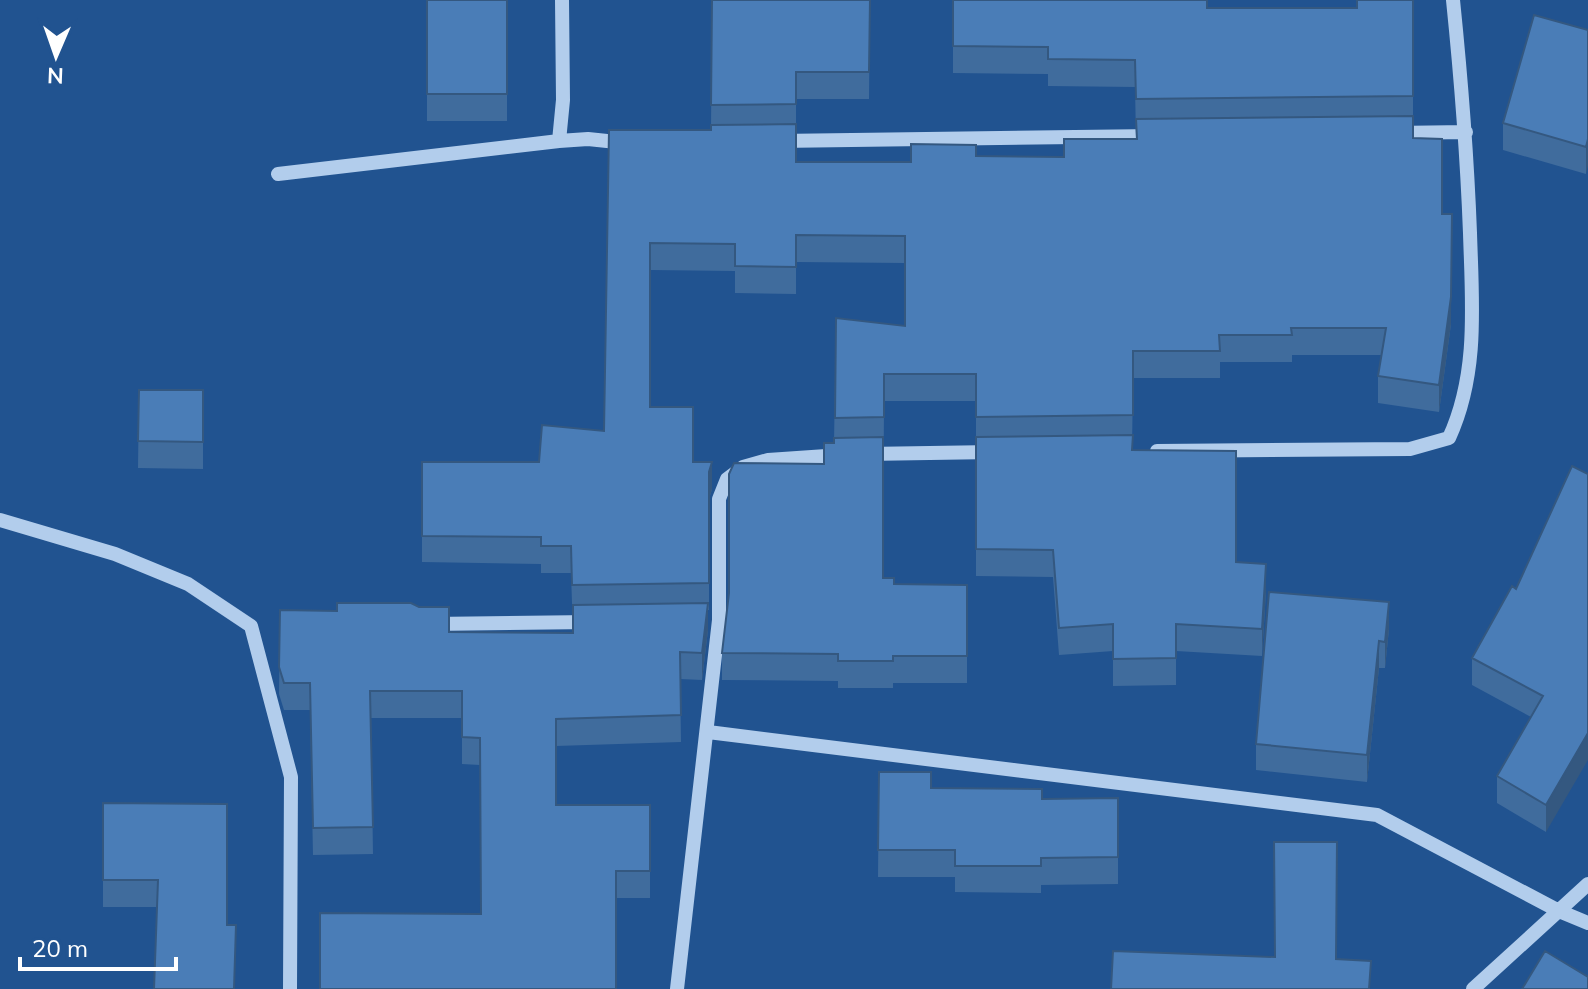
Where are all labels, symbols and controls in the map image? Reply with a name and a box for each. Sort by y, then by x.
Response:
north arrow [16,16,96,96]
text: N [47,62,64,90]
scale bar [20,921,176,971]
text: 20 m [32,933,88,963]

